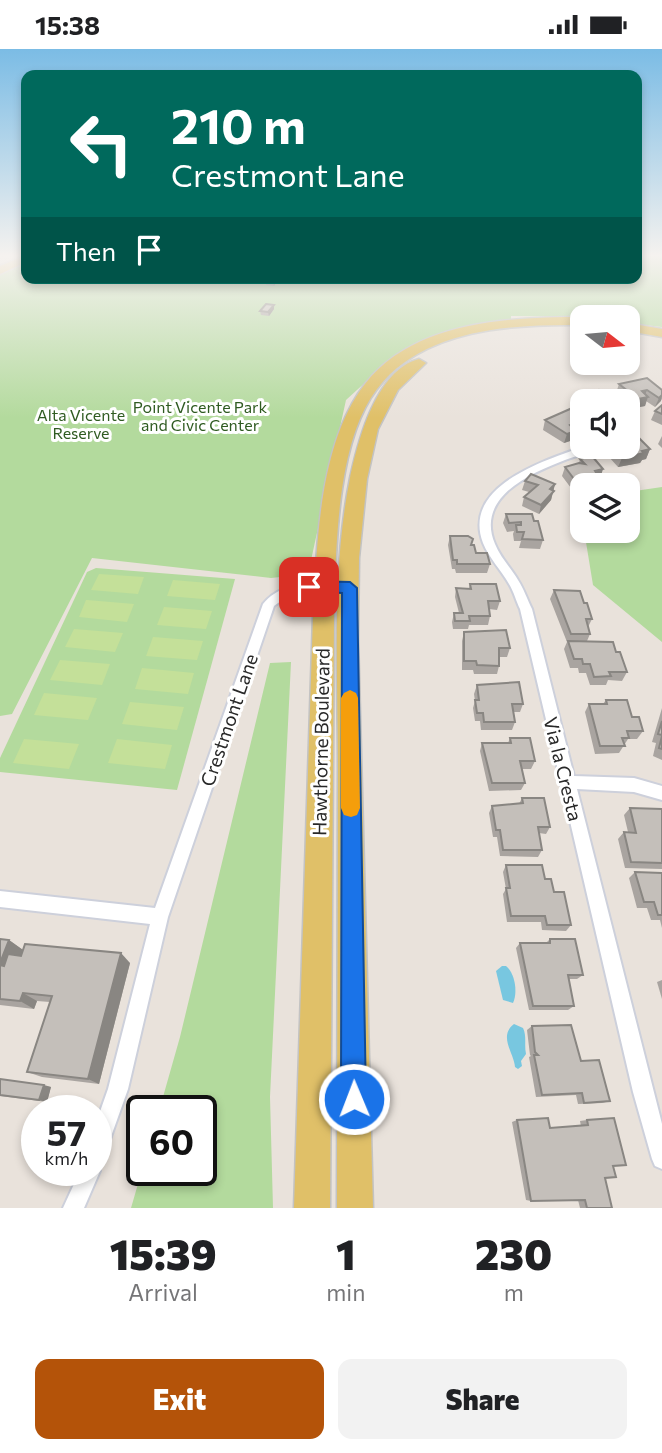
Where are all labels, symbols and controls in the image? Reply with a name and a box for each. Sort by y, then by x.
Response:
text: 15:38 [35,9,100,40]
text: 210 m [171,94,306,154]
icon: left [56,98,147,189]
text: Crestmont Lane [171,154,405,194]
icon: arrive [130,231,168,269]
text: Then [56,235,116,266]
north arrow [570,305,640,375]
map controls [570,305,640,543]
button: sound [570,389,640,459]
park label: Point Vicente Park and Civic Center [133,397,267,434]
park label: Alta Vicente Reserve [37,405,125,442]
button: layers [570,473,640,543]
pin [279,557,339,617]
icon: arrive [290,568,328,606]
street label: Hawthorne Boulevard [307,648,334,836]
street label: Crestmont Lane [195,651,262,789]
street label: Via la Cresta [539,714,588,823]
position arrow [317,1062,391,1136]
speed limit sign: 60 [126,1095,217,1186]
text: 57 [47,1110,86,1153]
text: km/h [45,1147,88,1169]
text: 15:39 [110,1227,217,1279]
text: 1 [336,1227,356,1279]
text: 230 [475,1227,552,1279]
text: Arrival [128,1278,198,1306]
text: min [326,1278,365,1306]
text: m [504,1278,524,1306]
button: Exit [35,1359,324,1439]
button: Share [338,1359,627,1439]

